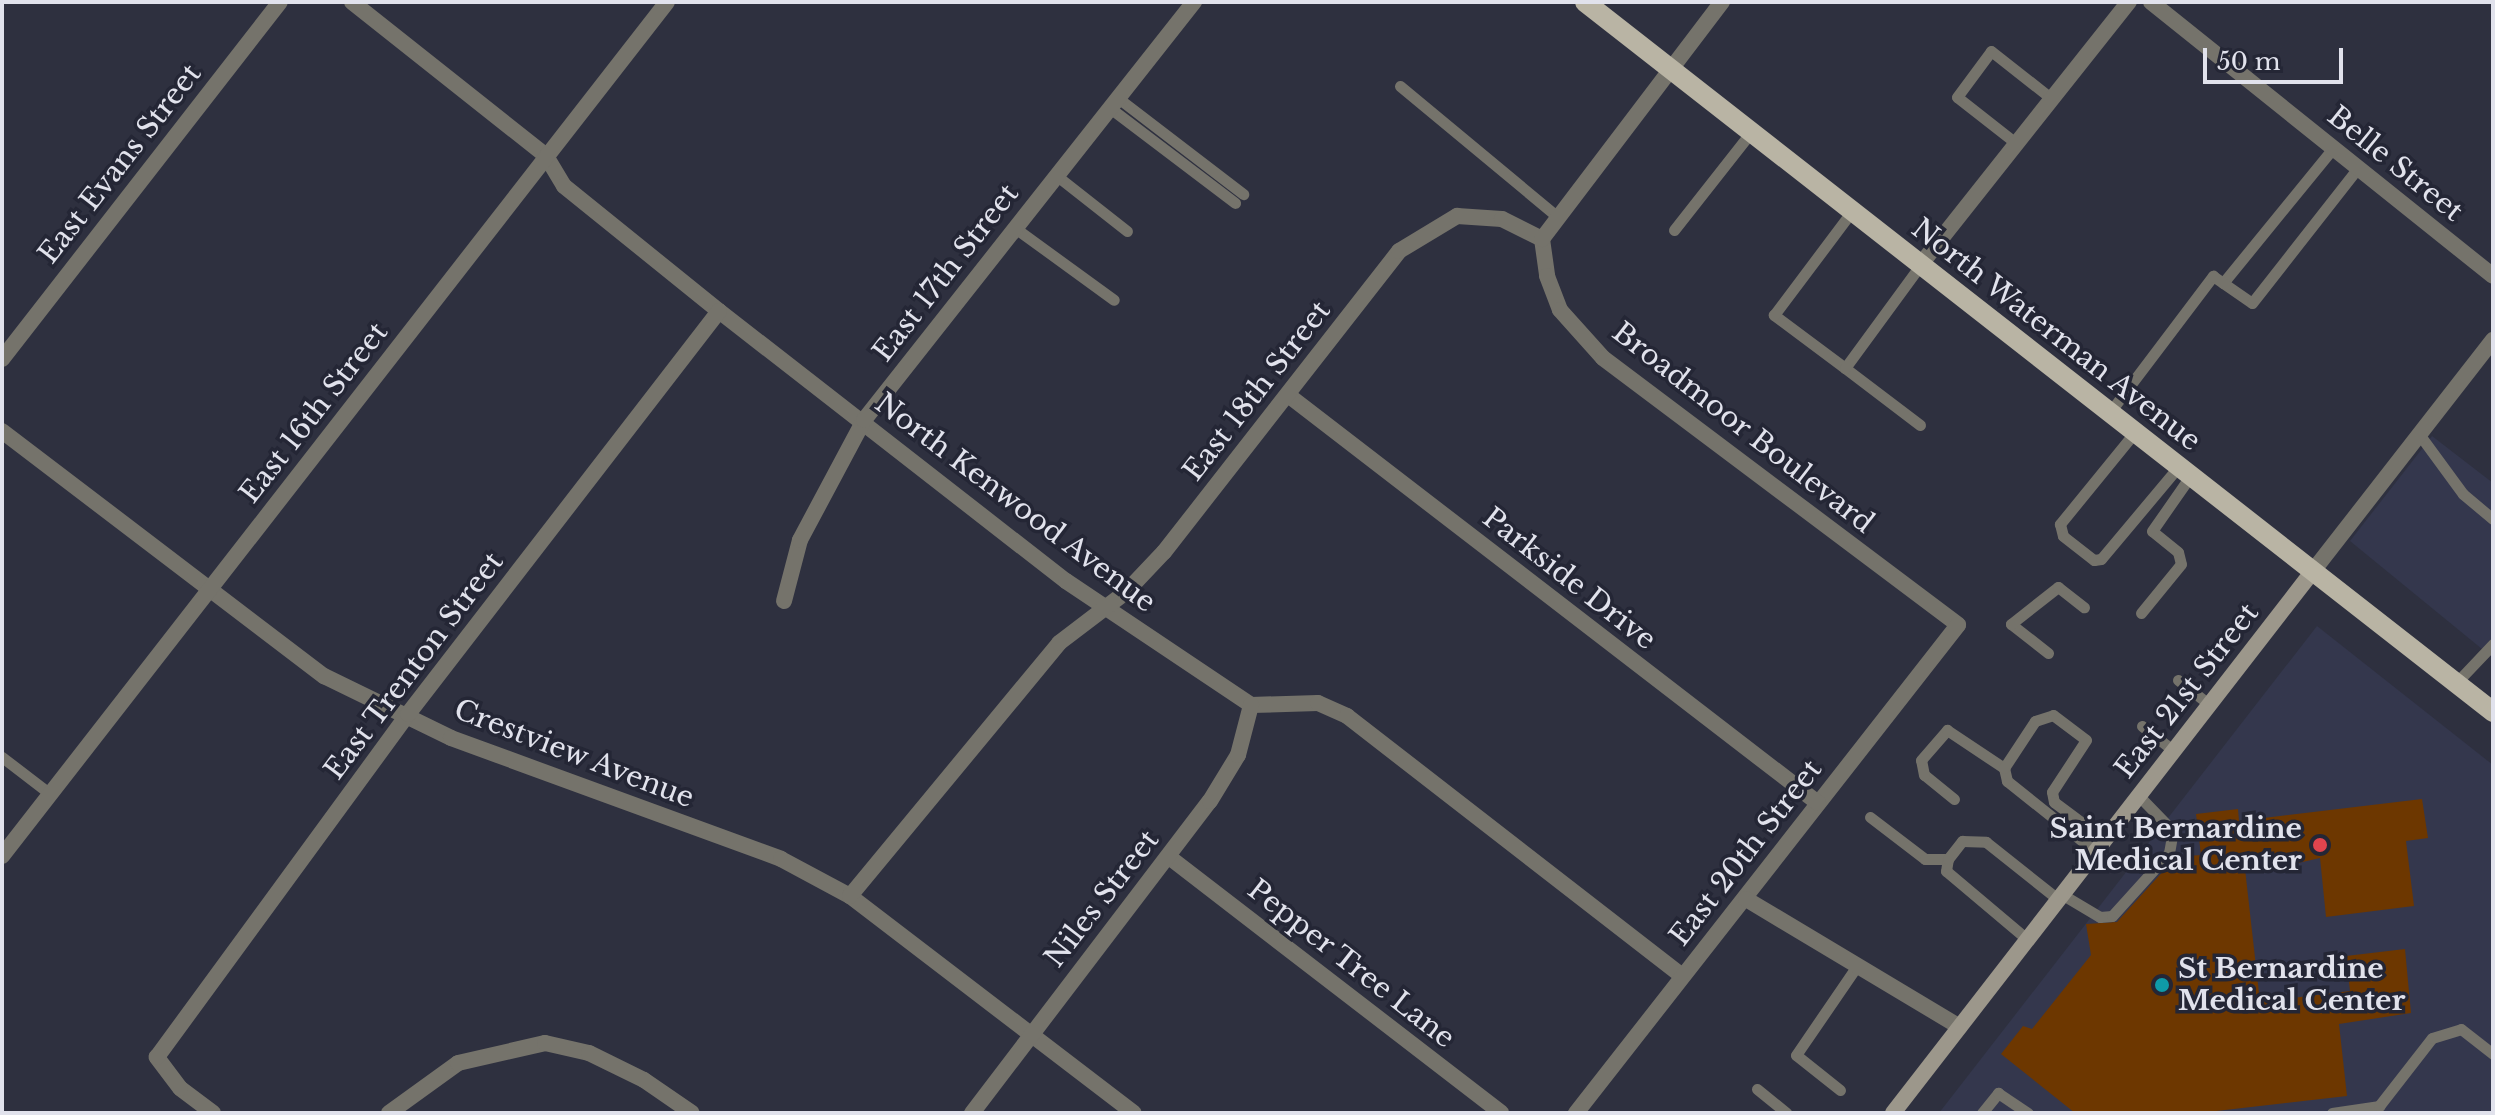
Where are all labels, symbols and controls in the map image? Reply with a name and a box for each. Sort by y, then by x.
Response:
scale bar [2207,32,2347,82]
text: 50 m [2217,47,2280,76]
street label: East Evans Street [32,58,208,270]
street label: Belle Street [2321,99,2469,229]
street label: East 17th Street [866,178,1026,368]
street label: North Waterman Avenue [1904,211,2208,459]
street label: East 18th Street [1176,294,1338,488]
street label: Broadmoor Boulevard [1605,315,1881,541]
street label: East 16th Street [233,316,395,510]
street label: North Kenwood Avenue [868,386,1162,620]
street label: Parkside Drive [1476,501,1662,657]
street label: East Trenton Street [317,545,511,787]
street label: East 21st Street [2108,597,2266,785]
street label: Crestview Avenue [449,693,699,815]
street label: East 20th Street [1663,753,1829,953]
place label: Saint Bernardine Medical Center [2050,812,2302,878]
street label: Niles Street [1038,824,1166,974]
marker: Saint Bernardine Medical Center [2309,834,2331,856]
street label: Pepper Tree Lane [1240,872,1462,1056]
place label: St Bernardine Medical Center [2178,952,2405,1018]
marker: St Bernardine Medical Center [2153,976,2171,994]

